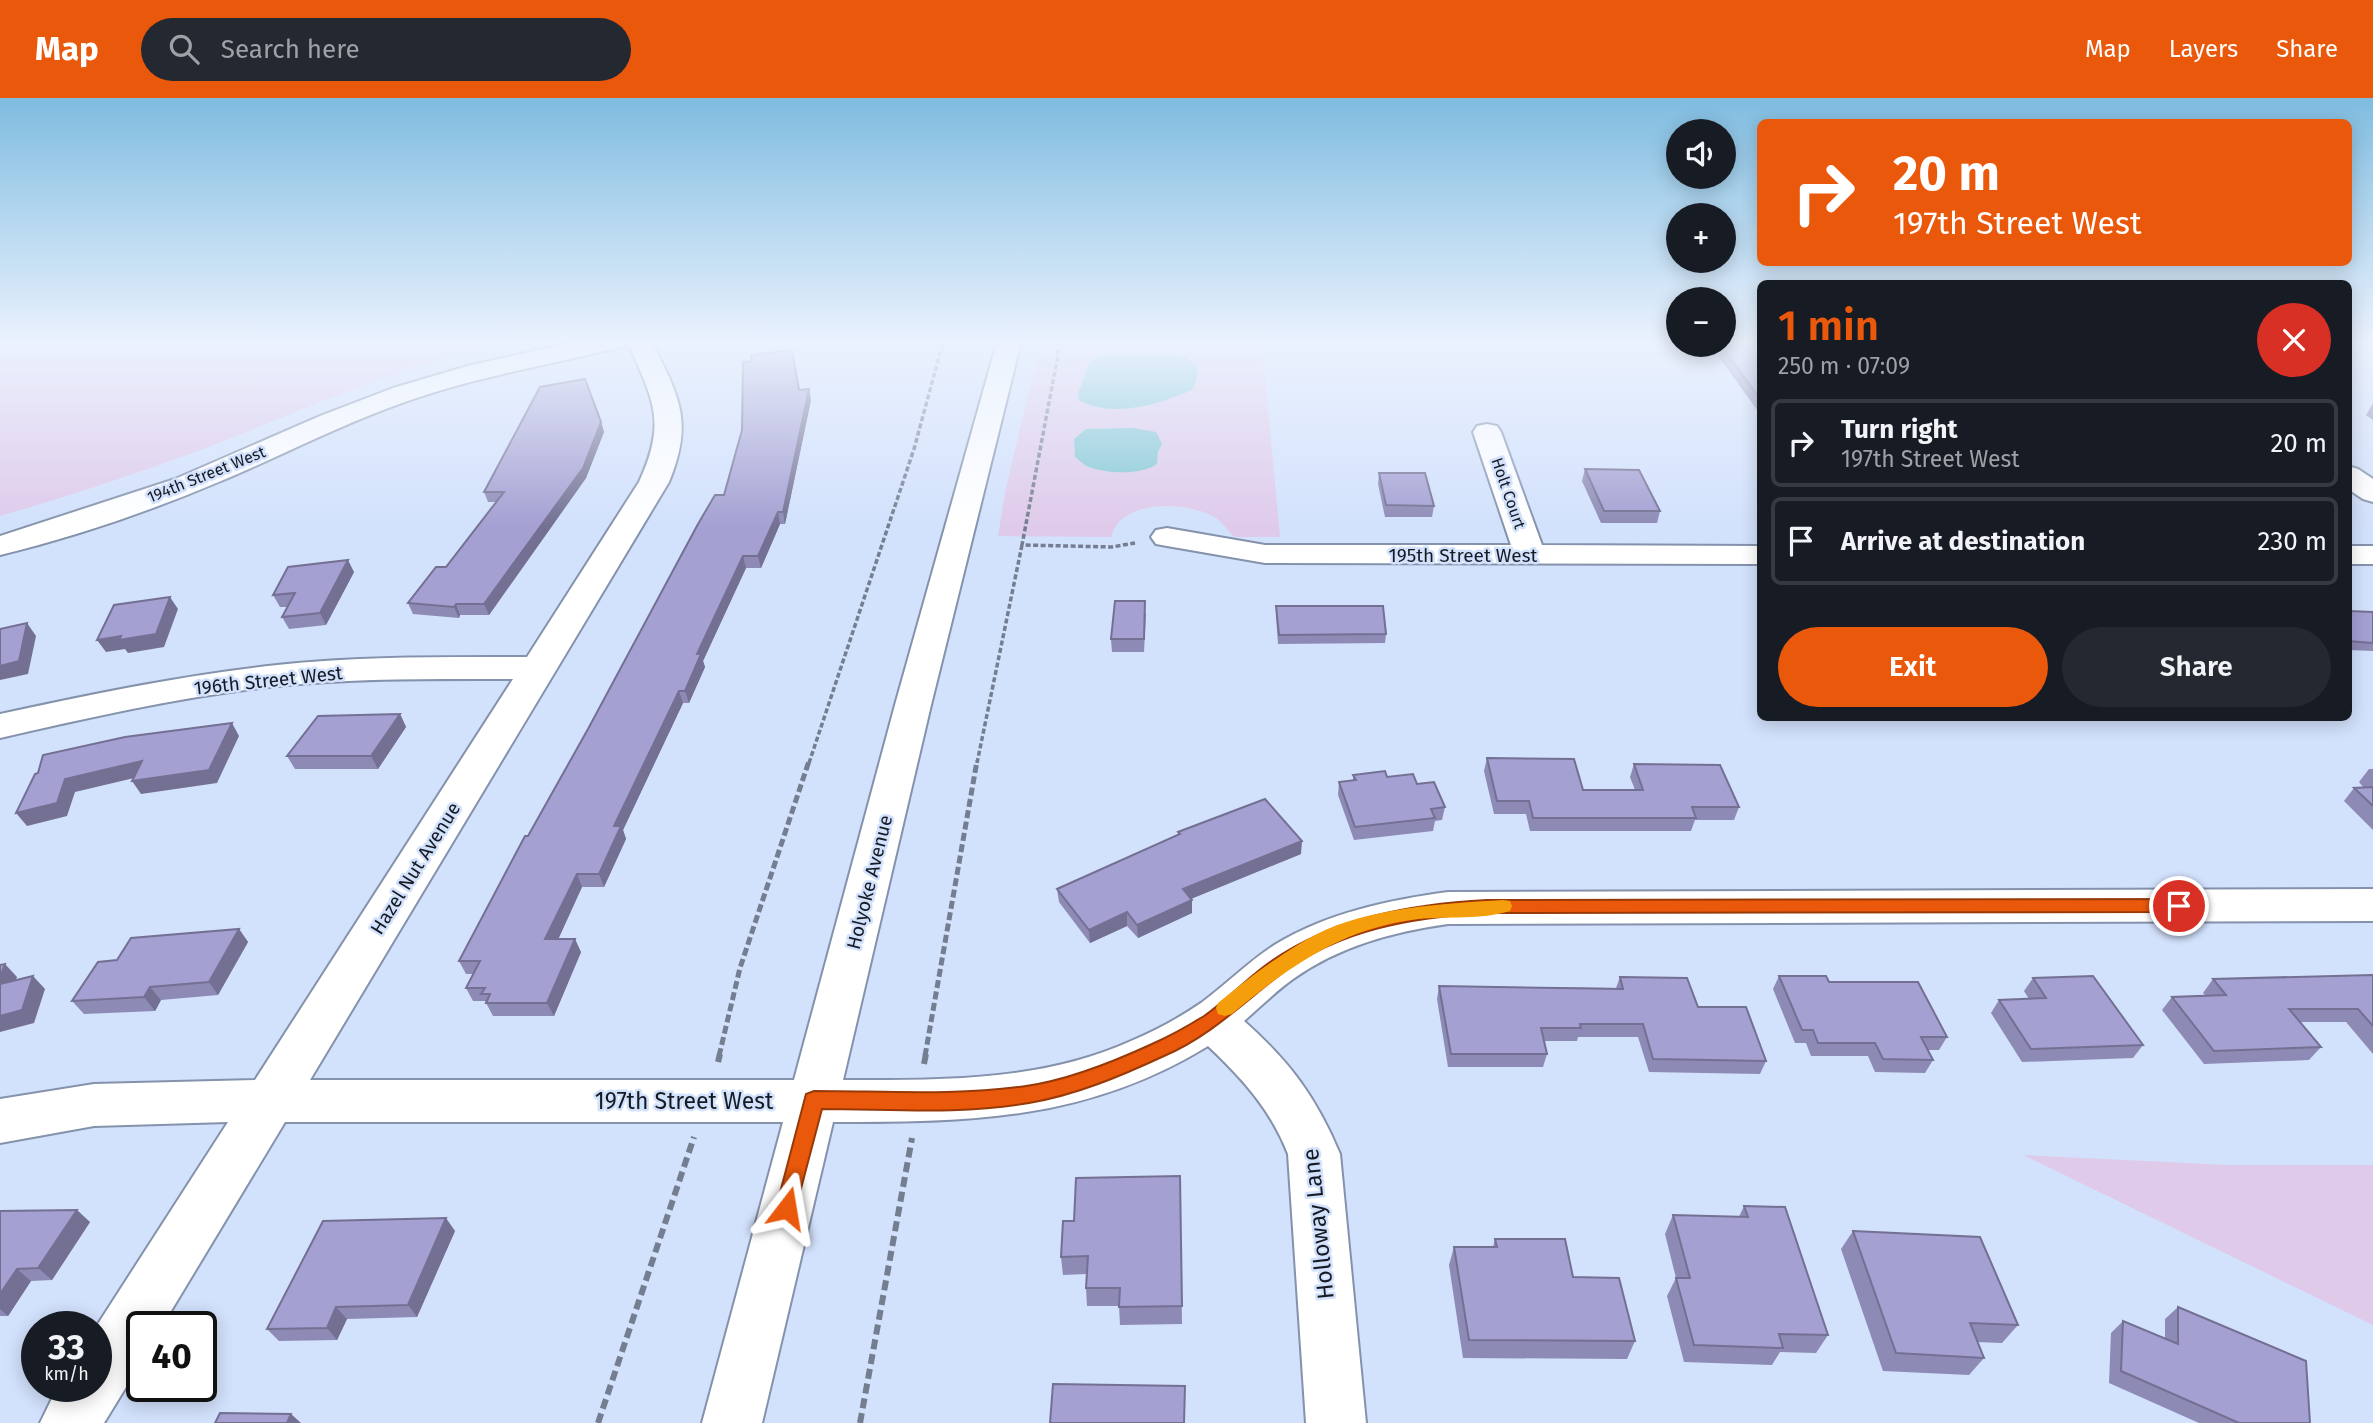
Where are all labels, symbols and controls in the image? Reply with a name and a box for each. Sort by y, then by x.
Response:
search box [141,18,631,81]
text: Map [35,29,99,69]
icon: search [165,30,203,68]
text: Search here [221,34,360,65]
text: Map [2085,35,2131,63]
text: Layers [2169,35,2238,63]
text: Share [2276,35,2338,63]
map controls [1666,119,1736,357]
button: sound [1666,119,1736,189]
text: 20 m [1893,144,2000,203]
icon: right [1778,147,1869,238]
button: + [1666,203,1736,273]
text: 197th Street West [1893,204,2142,242]
button: − [1666,287,1736,357]
text: 1 min [1778,301,1879,351]
button: close [2257,303,2331,377]
text: 250 m · 07:09 [1778,352,1910,380]
text: Turn right [1841,414,1958,445]
icon: right [1782,424,1820,462]
text: 20 m [2270,428,2327,459]
street label: 194th Street West [144,442,268,507]
text: 197th Street West [1841,445,2020,473]
street label: Holt Court [1487,455,1530,532]
icon: arrive [1782,522,1820,560]
text: Arrive at destination [1841,526,2085,557]
text: 230 m [2258,526,2327,557]
street label: 195th Street West [1389,544,1538,567]
button: Exit [1778,627,2048,707]
button: Share [2062,627,2331,707]
street label: 196th Street West [192,661,344,700]
street label: Hazel Nut Avenue [366,798,465,939]
street label: Holyoke Avenue [842,812,897,952]
pin [2149,876,2209,936]
icon: arrive [2160,887,2198,925]
street label: 197th Street West [595,1087,774,1115]
street label: Holloway Lane [1296,1147,1340,1301]
position arrow [750,1171,824,1245]
speed limit sign: 40 [126,1311,217,1402]
text: 33 [48,1326,85,1368]
text: km/h [44,1363,89,1385]

